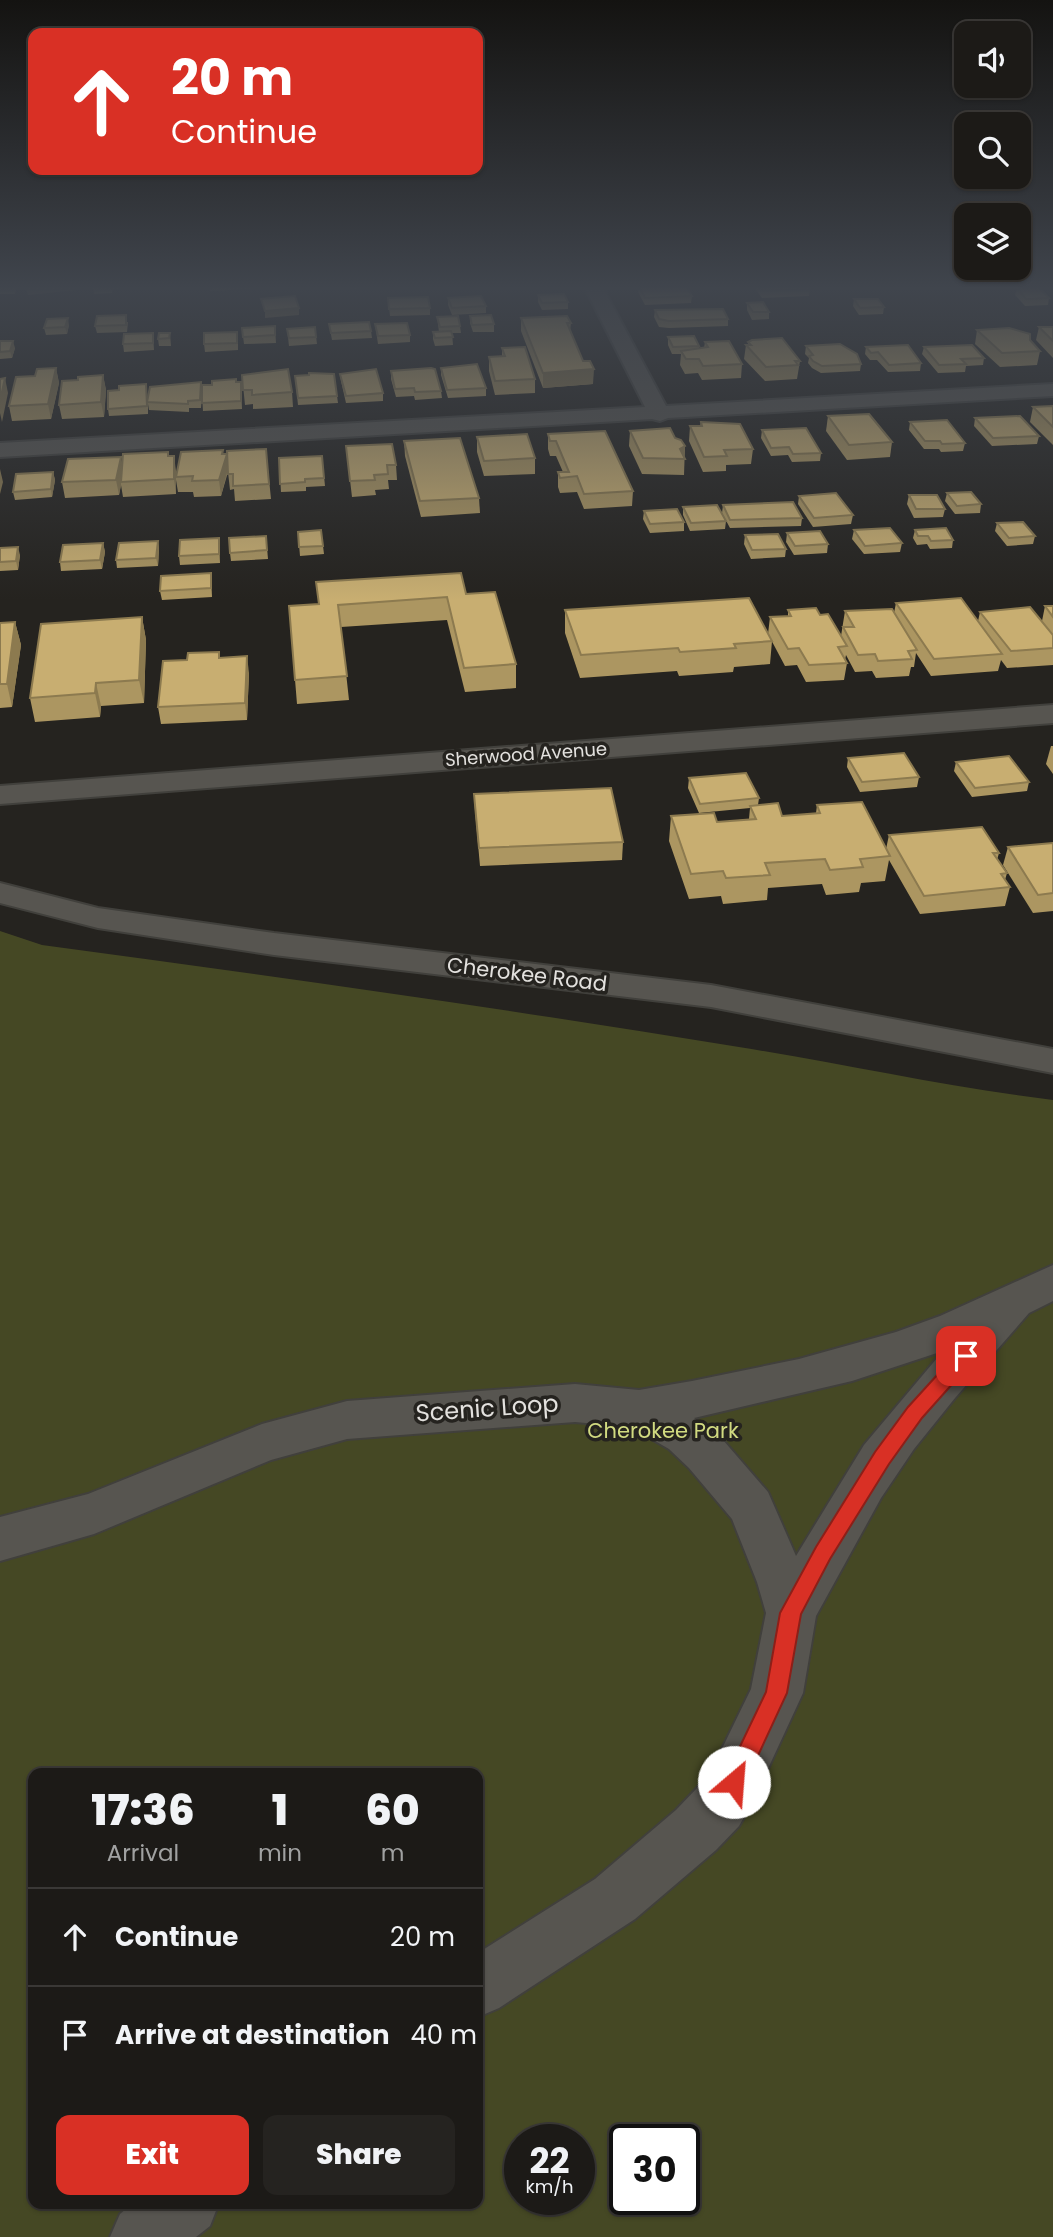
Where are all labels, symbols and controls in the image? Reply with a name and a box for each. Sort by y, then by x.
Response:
map controls [954,21,1031,280]
button: sound [954,21,1031,98]
text: 20 m [171,44,293,112]
icon: ahead [56,56,147,147]
text: Continue [171,109,317,154]
button: search [954,112,1031,189]
button: layers [954,203,1031,280]
street label: Sherwood Avenue [444,736,608,772]
street label: Cherokee Road [445,950,609,998]
pin [936,1326,996,1386]
icon: arrive [947,1337,985,1375]
street label: Scenic Loop [414,1387,560,1429]
park label: Cherokee Park [587,1416,739,1445]
position arrow [697,1745,771,1819]
text: 17:36 [91,1781,195,1840]
text: 1 [272,1781,288,1840]
text: 60 [365,1781,420,1840]
text: Arrival [107,1837,179,1869]
text: min [258,1837,302,1869]
text: m [381,1837,404,1869]
icon: ahead [56,1918,94,1956]
text: Continue [115,1919,238,1955]
text: 20 m [390,1919,455,1955]
icon: arrive [56,2016,94,2054]
text: Arrive at destination [115,2017,390,2053]
text: 40 m [411,2017,477,2053]
button: Exit [56,2115,249,2195]
button: Share [263,2115,455,2195]
speed limit sign: 30 [609,2124,700,2215]
text: 22 [530,2136,569,2185]
text: km/h [526,2174,573,2199]

